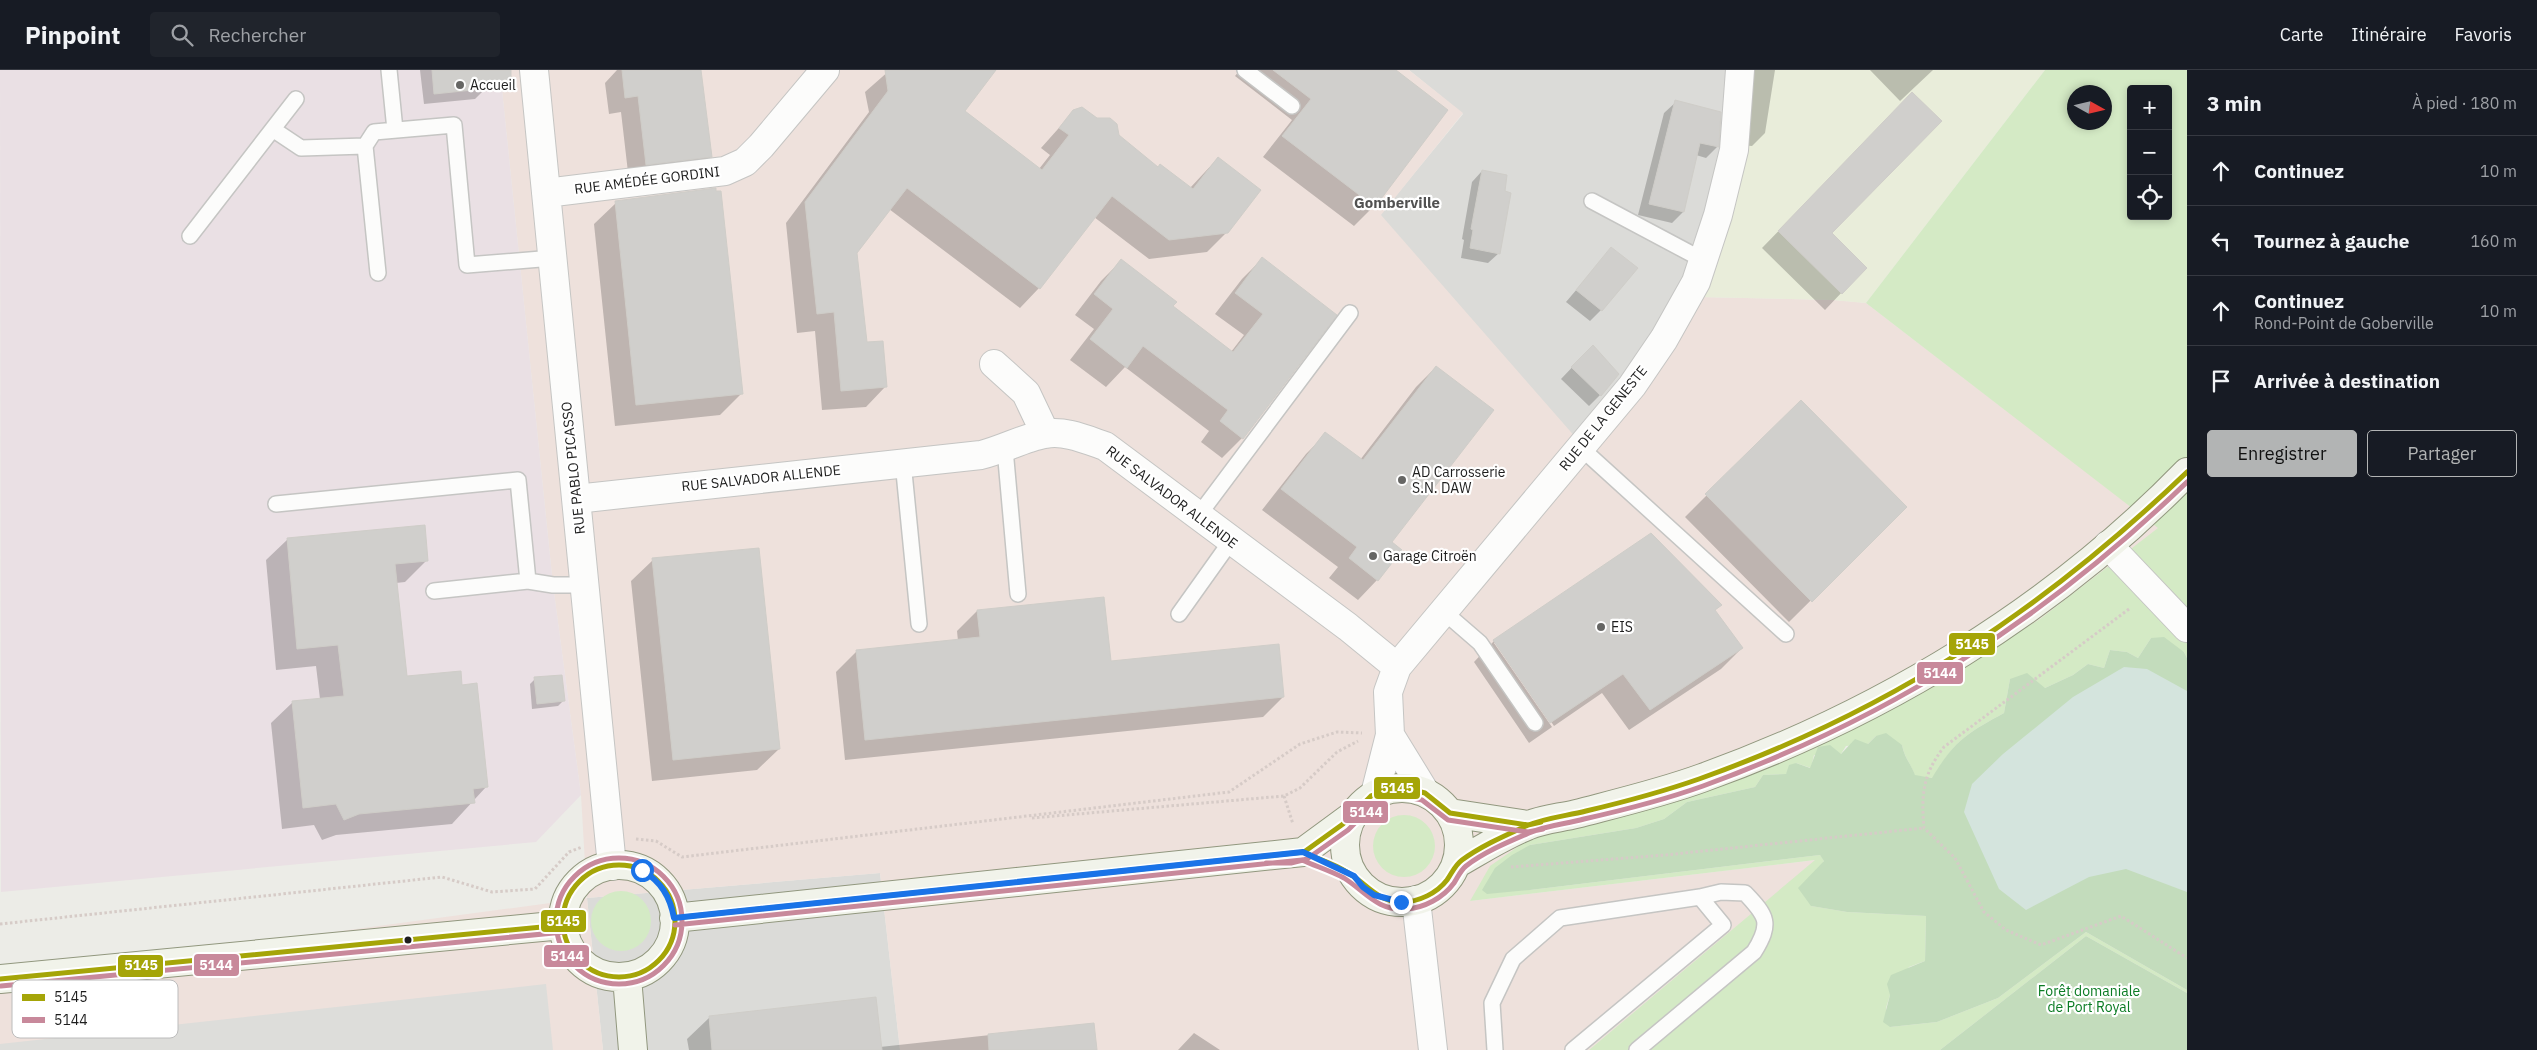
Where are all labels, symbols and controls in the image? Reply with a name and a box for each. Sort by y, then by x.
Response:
search box [150,12,500,57]
text: Pinpoint [25,19,120,51]
icon: search [168,21,196,49]
text: Rechercher [208,23,306,47]
text: Carte [2280,23,2323,46]
text: Itinéraire [2351,23,2427,46]
text: Favoris [2455,23,2512,46]
place label: Accueil [470,76,516,94]
marker: Accueil [454,79,466,91]
north arrow [2067,85,2112,130]
map controls [2127,85,2172,220]
button: + [2127,85,2172,130]
text: 3 min [2207,89,2262,117]
text: À pied · 180 m [2412,93,2517,113]
button: − [2127,130,2172,175]
icon: ahead [2207,157,2235,185]
text: Continuez [2254,159,2344,183]
street label: RUE AMÉDÉE GORDINI [573,161,721,198]
text: 10 m [2480,161,2517,181]
button: locate [2127,175,2172,220]
district label: Gomberville [1354,193,1440,212]
icon: left [2207,227,2235,255]
text: Tournez à gauche [2254,229,2410,253]
text: 160 m [2470,231,2517,251]
text: Continuez [2254,289,2344,313]
icon: ahead [2207,297,2235,325]
text: 10 m [2480,301,2517,321]
text: Rond-Point de Goberville [2254,313,2434,333]
street label: RUE DE LA GENESTE [1555,362,1651,474]
icon: arrive [2207,367,2235,395]
text: Arrivée à destination [2254,369,2440,393]
street label: RUE PABLO PICASSO [557,401,589,535]
button: Enregistrer [2207,430,2357,477]
button: Partager [2367,430,2517,477]
street label: RUE SALVADOR ALLENDE [1103,442,1241,552]
street label: RUE SALVADOR ALLENDE [680,461,842,495]
place label: AD Carrosserie S.N. DAW [1412,463,1506,497]
marker: AD Carrosserie S.N. DAW [1396,474,1408,486]
place label: Garage Citroën [1383,547,1477,565]
marker: Garage Citroën [1367,550,1379,562]
place label: EIS [1611,618,1633,636]
marker: EIS [1595,621,1607,633]
line badge: 5145 [1948,632,1996,656]
text: 5145 [1955,635,1989,653]
line badge: 5144 [1916,661,1964,685]
text: 5144 [1923,664,1957,682]
line badge: 5145 [1373,776,1421,800]
text: 5145 [1380,779,1414,797]
line badge: 5144 [1342,800,1389,824]
text: 5144 [1349,803,1383,821]
route start [631,859,654,882]
route end [1390,891,1413,914]
line badge: 5145 [540,909,587,933]
text: 5145 [546,912,580,930]
unlabelled marker [403,935,413,945]
line badge: 5144 [543,944,590,968]
text: 5144 [550,947,584,965]
line badge: 5144 [193,953,240,977]
line badge: 5145 [117,954,164,978]
text: 5145 [124,956,158,974]
text: 5144 [199,956,233,974]
legend [12,980,178,1038]
park label: Forêt domaniale de Port Royal [2038,982,2140,1016]
text: 5145 [54,988,88,1006]
text: 5144 [54,1011,88,1029]

